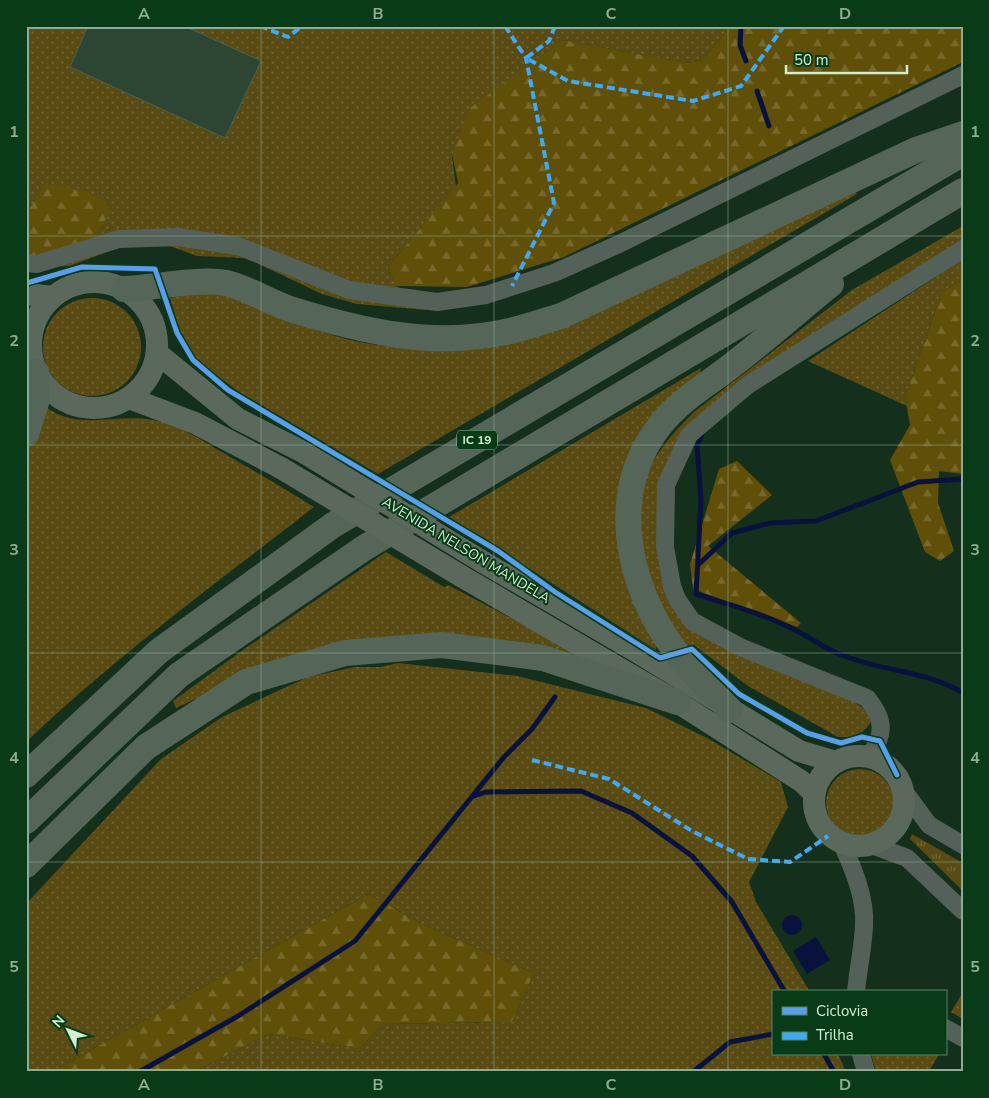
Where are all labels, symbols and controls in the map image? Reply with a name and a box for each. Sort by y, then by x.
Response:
text: A [138,3,150,25]
text: B [372,3,384,25]
text: C [606,3,617,25]
text: D [839,3,851,25]
scale bar [786,42,908,74]
text: 50 m [794,50,829,70]
text: 1 [9,121,19,143]
text: 1 [970,121,980,143]
text: 2 [9,330,19,352]
text: 2 [970,330,980,352]
road number: IC 19 [457,430,497,450]
street label: AVENIDA NELSON MANDELA [378,492,554,608]
text: 3 [9,539,19,561]
text: 3 [970,539,980,561]
text: 4 [9,747,19,769]
text: 4 [970,747,980,769]
text: 5 [9,956,19,978]
text: 5 [970,956,980,978]
legend [772,990,946,1056]
text: Ciclovia [816,1001,868,1021]
north arrow [42,1006,92,1056]
text: N [48,1011,69,1032]
text: Trilha [816,1025,854,1045]
text: A [138,1074,150,1096]
text: B [372,1074,384,1096]
text: C [606,1074,617,1096]
text: D [839,1074,851,1096]

